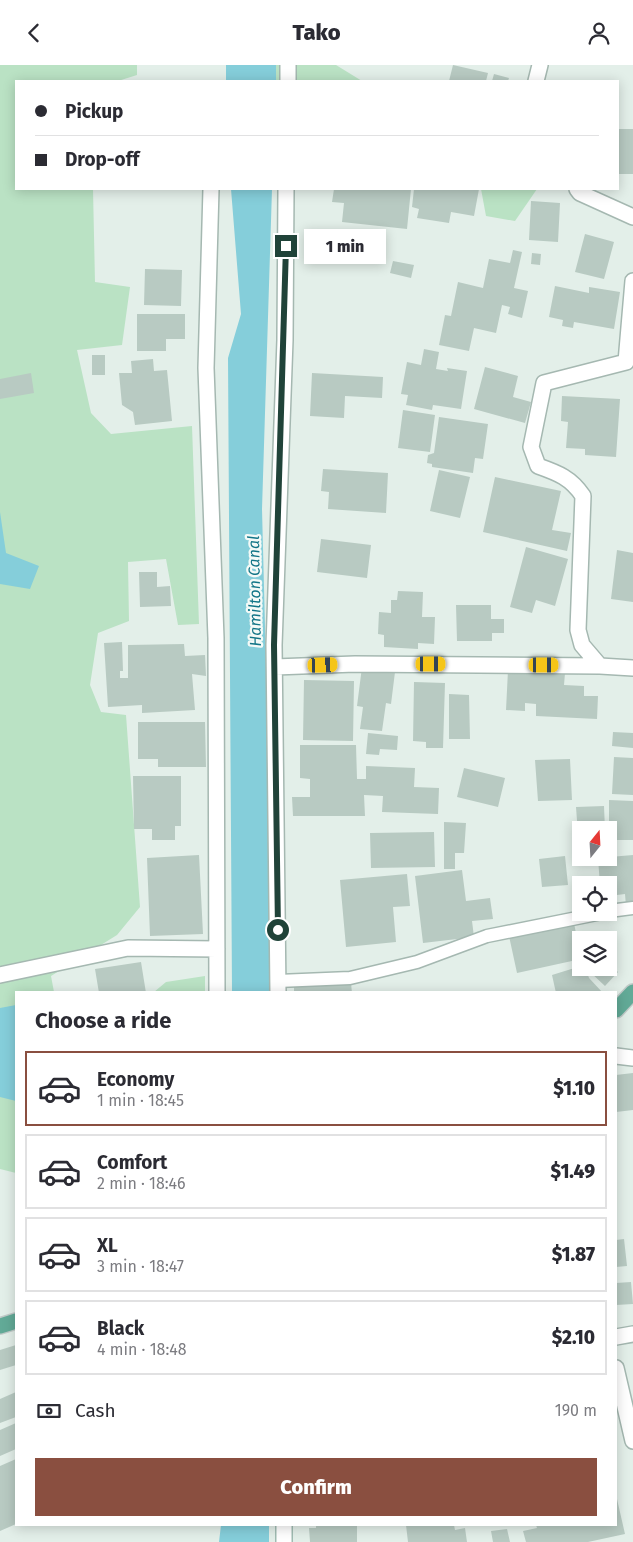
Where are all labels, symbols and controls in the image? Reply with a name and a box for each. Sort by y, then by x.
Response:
icon: back [20,19,48,47]
text: Tako [293,19,340,46]
icon: person [585,19,613,47]
text: Pickup [65,100,123,123]
text: Drop-off [65,148,139,171]
callout: 1 min [304,229,386,263]
route end [275,235,297,257]
text: 1 min [326,237,364,256]
water label: Hamilton Canal [244,535,265,647]
car [307,657,338,673]
car [416,657,446,672]
car [529,658,559,673]
north arrow [572,821,618,866]
map controls [572,821,617,976]
button: locate [572,876,617,921]
route start [267,919,289,941]
button: layers [572,931,617,976]
text: Choose a ride [35,1007,171,1034]
icon: car [37,1066,82,1111]
text: Economy [97,1068,174,1091]
text: $1.10 [553,1077,595,1100]
text: 1 min · 18:45 [97,1091,184,1110]
icon: car [37,1149,82,1194]
text: Comfort [97,1151,167,1174]
text: $1.49 [551,1160,595,1183]
text: 2 min · 18:46 [97,1174,186,1193]
icon: car [37,1232,82,1277]
text: XL [97,1234,118,1257]
text: $1.87 [552,1243,595,1266]
text: 3 min · 18:47 [97,1257,184,1276]
icon: car [37,1315,82,1360]
text: Black [97,1317,144,1340]
text: $2.10 [552,1326,595,1349]
text: 4 min · 18:48 [97,1340,187,1359]
icon: cash [35,1397,63,1425]
text: Cash [75,1399,116,1422]
text: 190 m [555,1401,597,1420]
button: Confirm [35,1458,597,1516]

